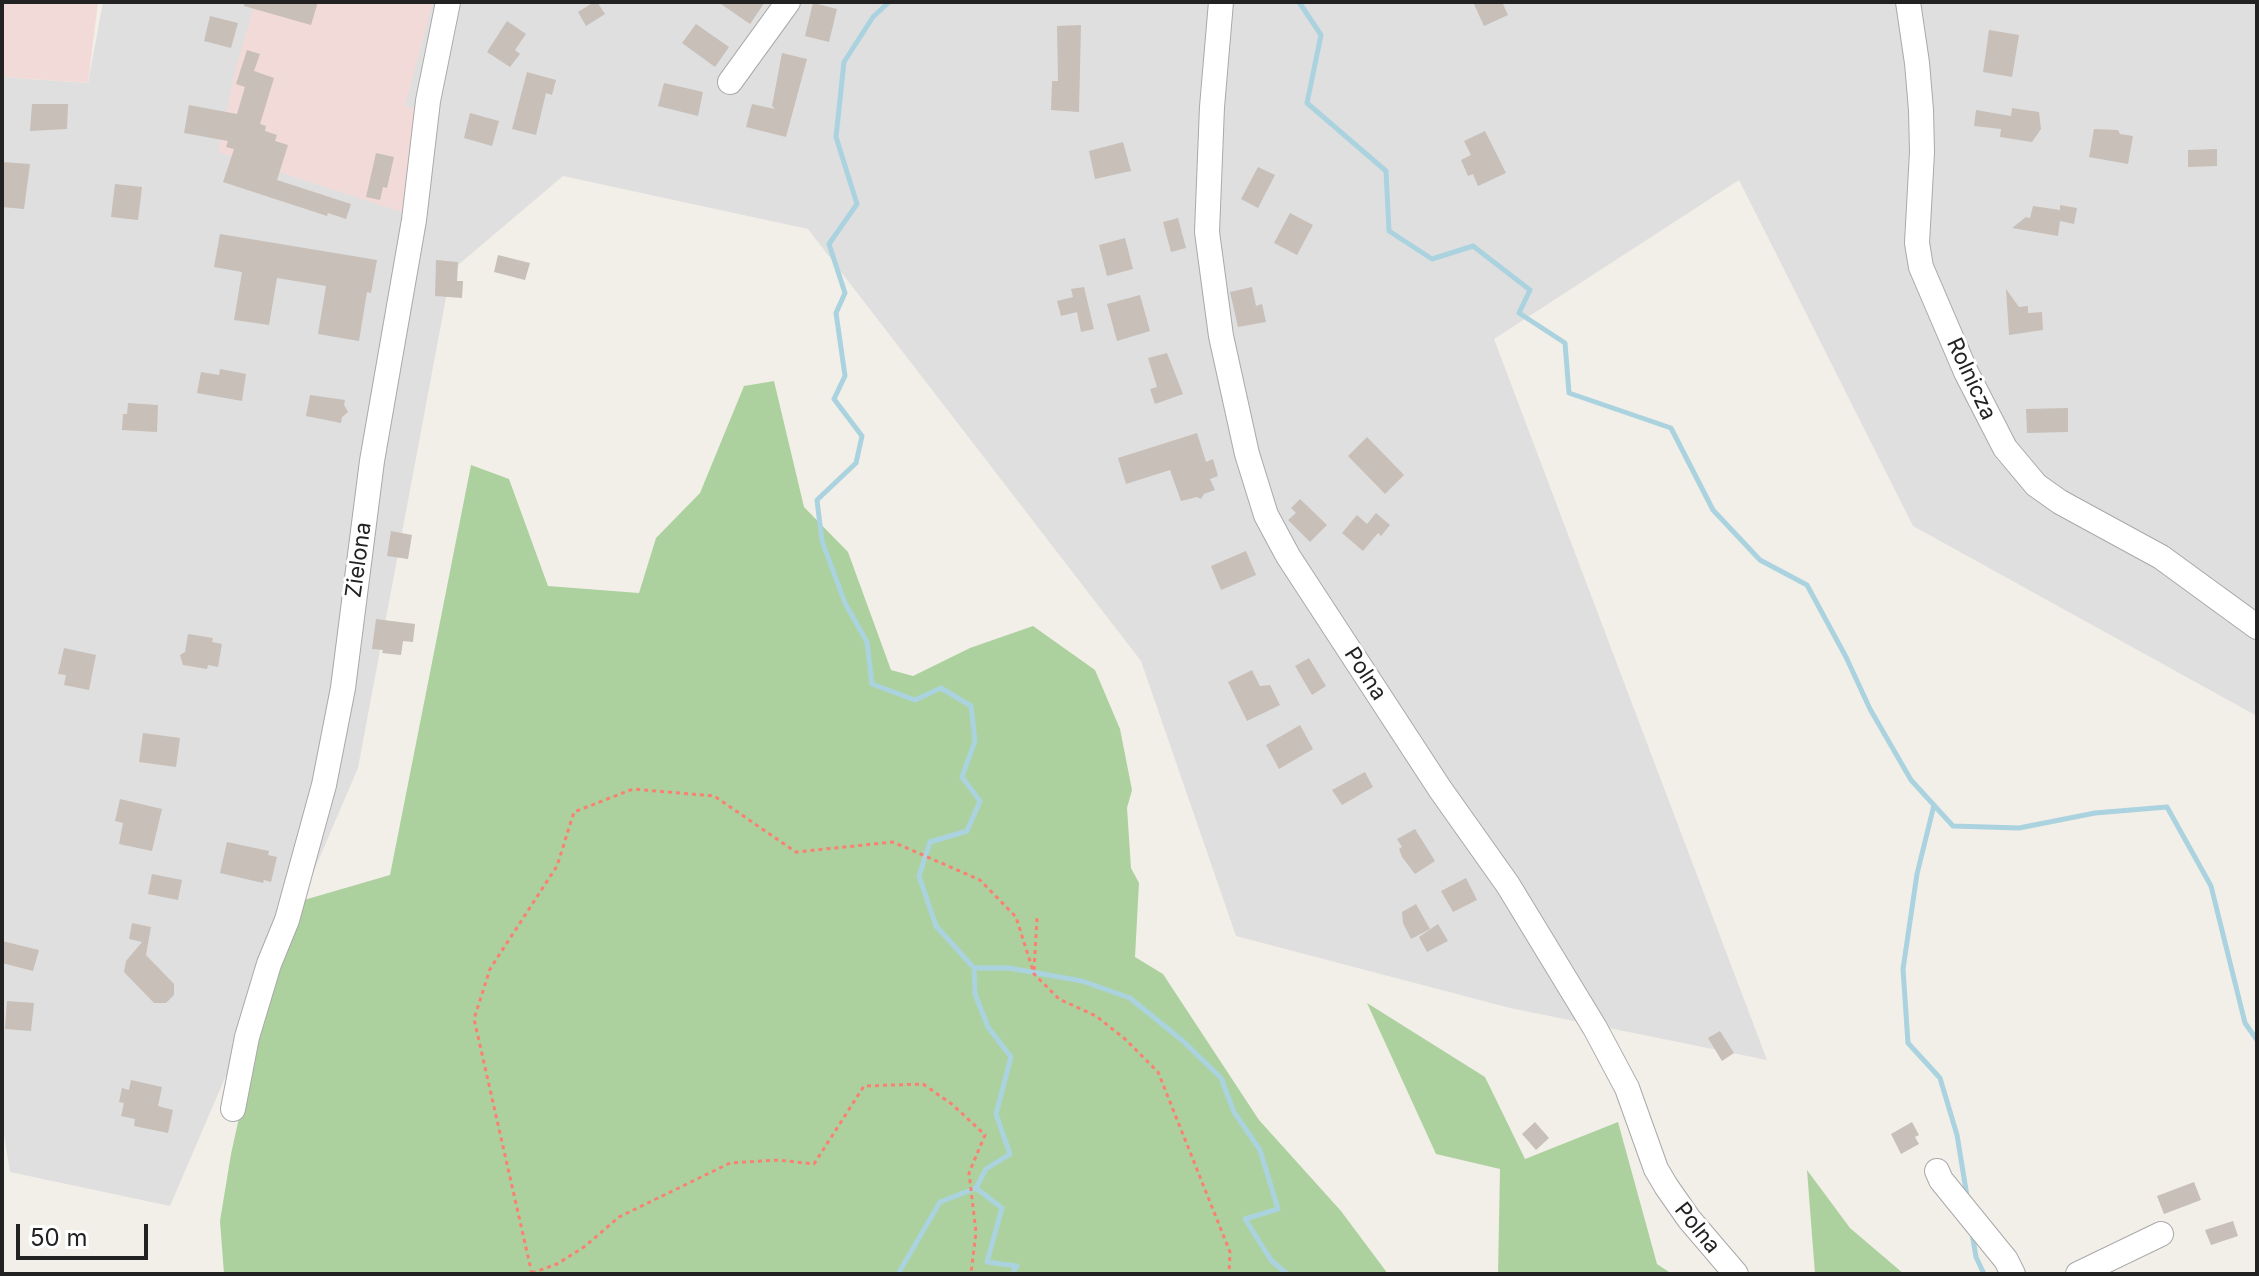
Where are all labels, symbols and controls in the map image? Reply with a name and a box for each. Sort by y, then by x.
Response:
street label: Rolnicza [1941,334,2001,424]
street label: Zielona [341,521,377,599]
street label: Polna [1338,643,1392,705]
street label: Polna [1669,1197,1725,1259]
scale bar [20,1208,152,1258]
text: 50 m [30,1223,88,1252]

